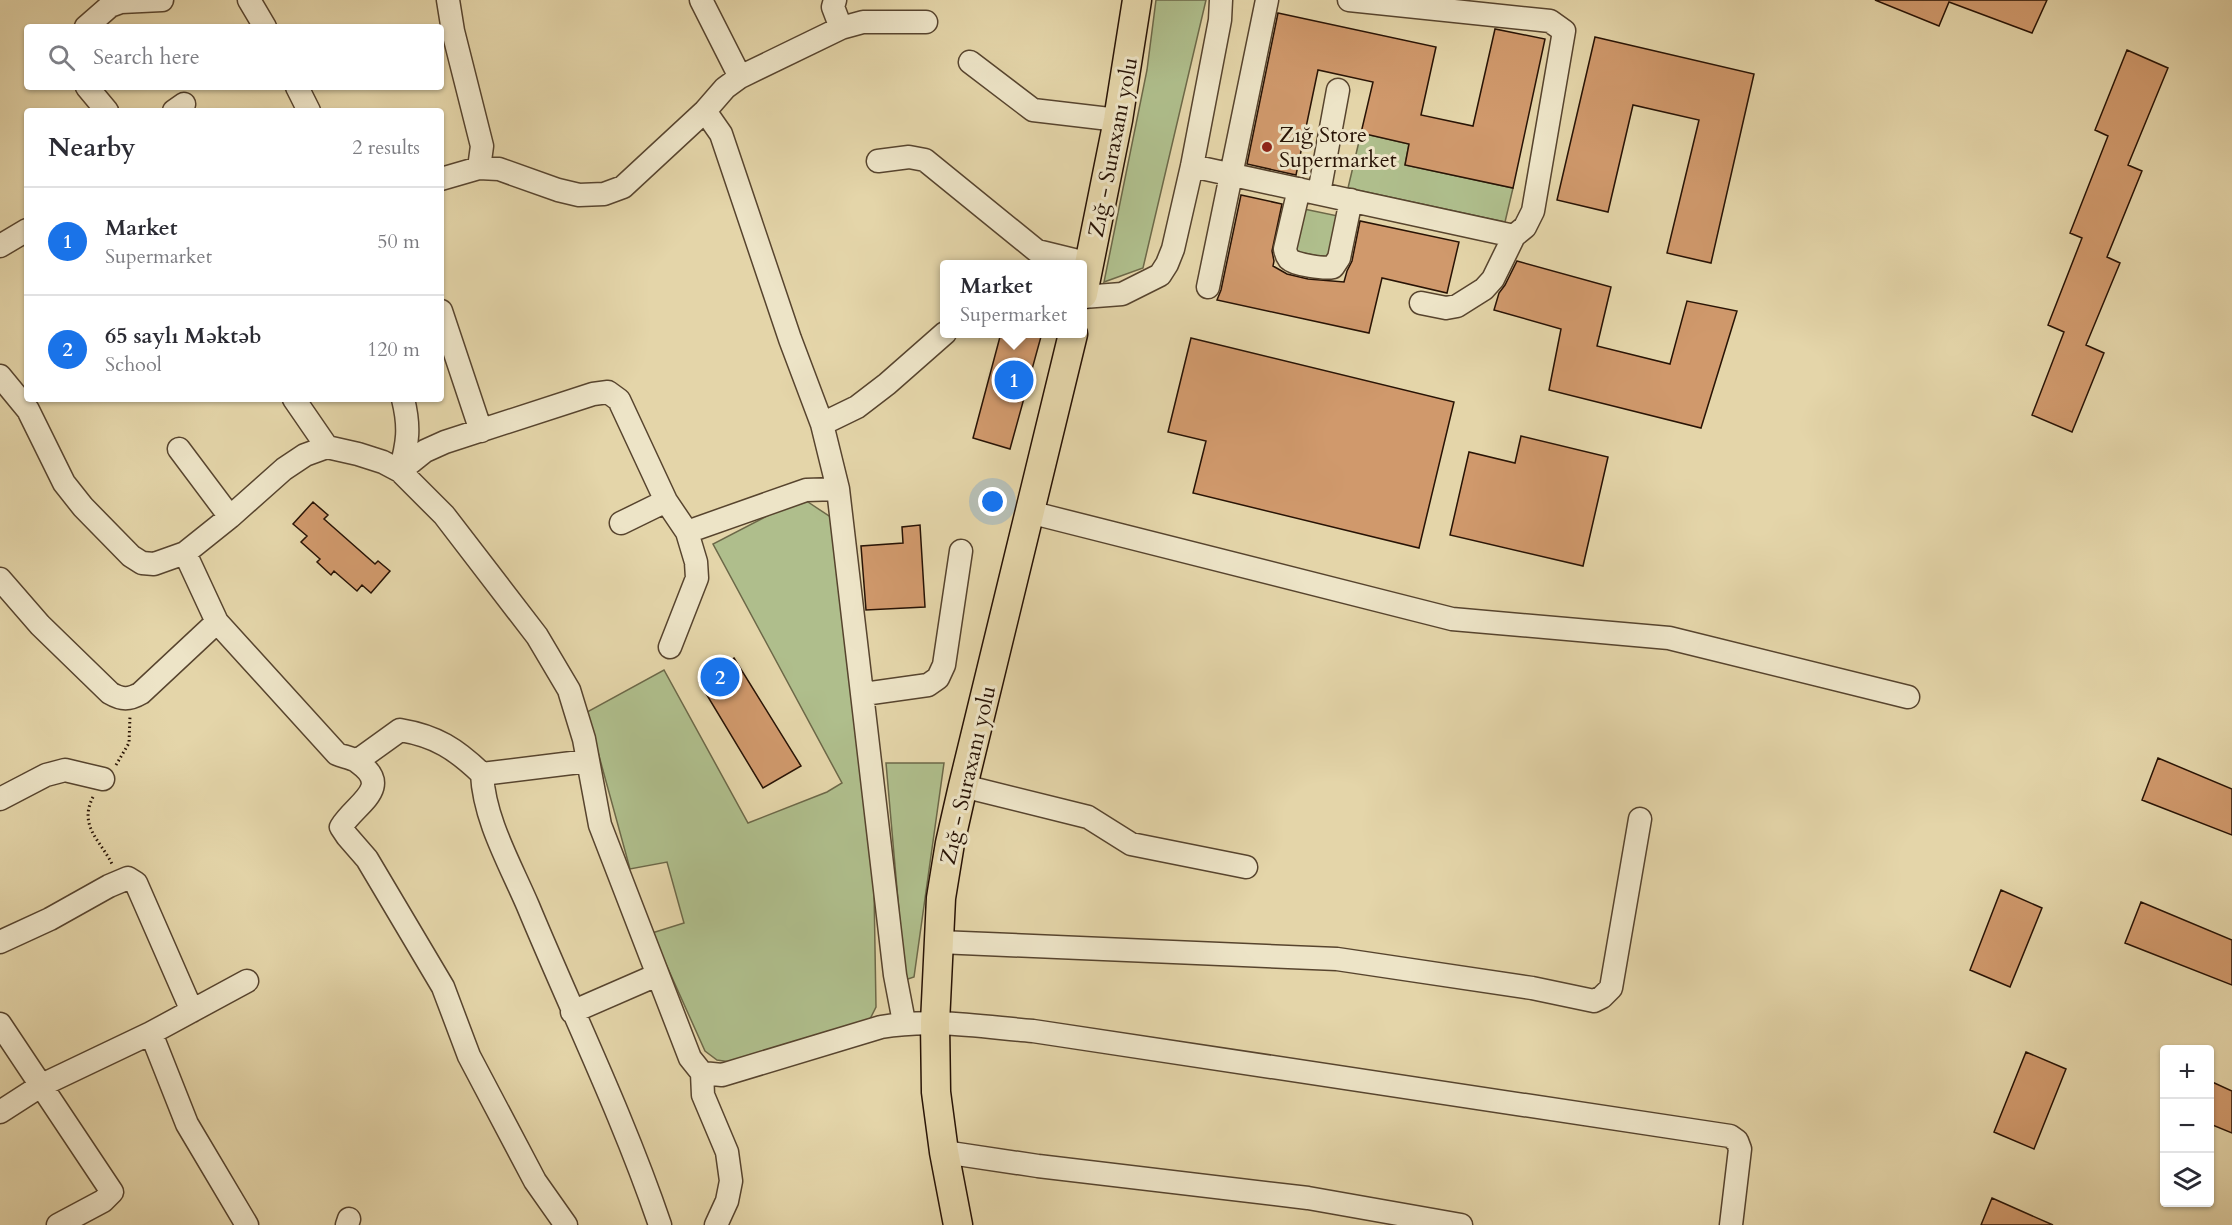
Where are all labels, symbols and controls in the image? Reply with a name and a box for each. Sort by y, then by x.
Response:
search box [24,24,444,90]
icon: search [45,41,78,74]
text: Search here [93,42,200,72]
street label: Zığ - Suraxanı yolu [1081,55,1145,240]
place label: Zığ Store Supermarket [1279,120,1397,175]
text: Nearby [48,130,136,165]
text: 2 results [352,134,420,161]
marker: Zığ Store Supermarket [1260,140,1274,154]
text: Market [105,213,177,243]
text: 1 [62,228,73,255]
text: 50 m [377,228,420,255]
text: Supermarket [105,243,212,270]
popup [940,260,1087,338]
text: Market [960,271,1032,301]
text: Supermarket [960,301,1067,328]
text: 65 saylı Məktəb [105,321,262,351]
text: 2 [62,336,73,363]
text: 120 m [367,336,420,363]
text: School [105,351,162,378]
pin: 1 [994,358,1034,403]
your location [978,487,1007,516]
pin: 2 [700,654,740,700]
street label: Zığ - Suraxanı yolu [933,683,1003,868]
map controls [2160,1045,2214,1207]
button: + [2160,1045,2214,1099]
button: − [2160,1099,2214,1153]
button: layers [2160,1153,2214,1207]

